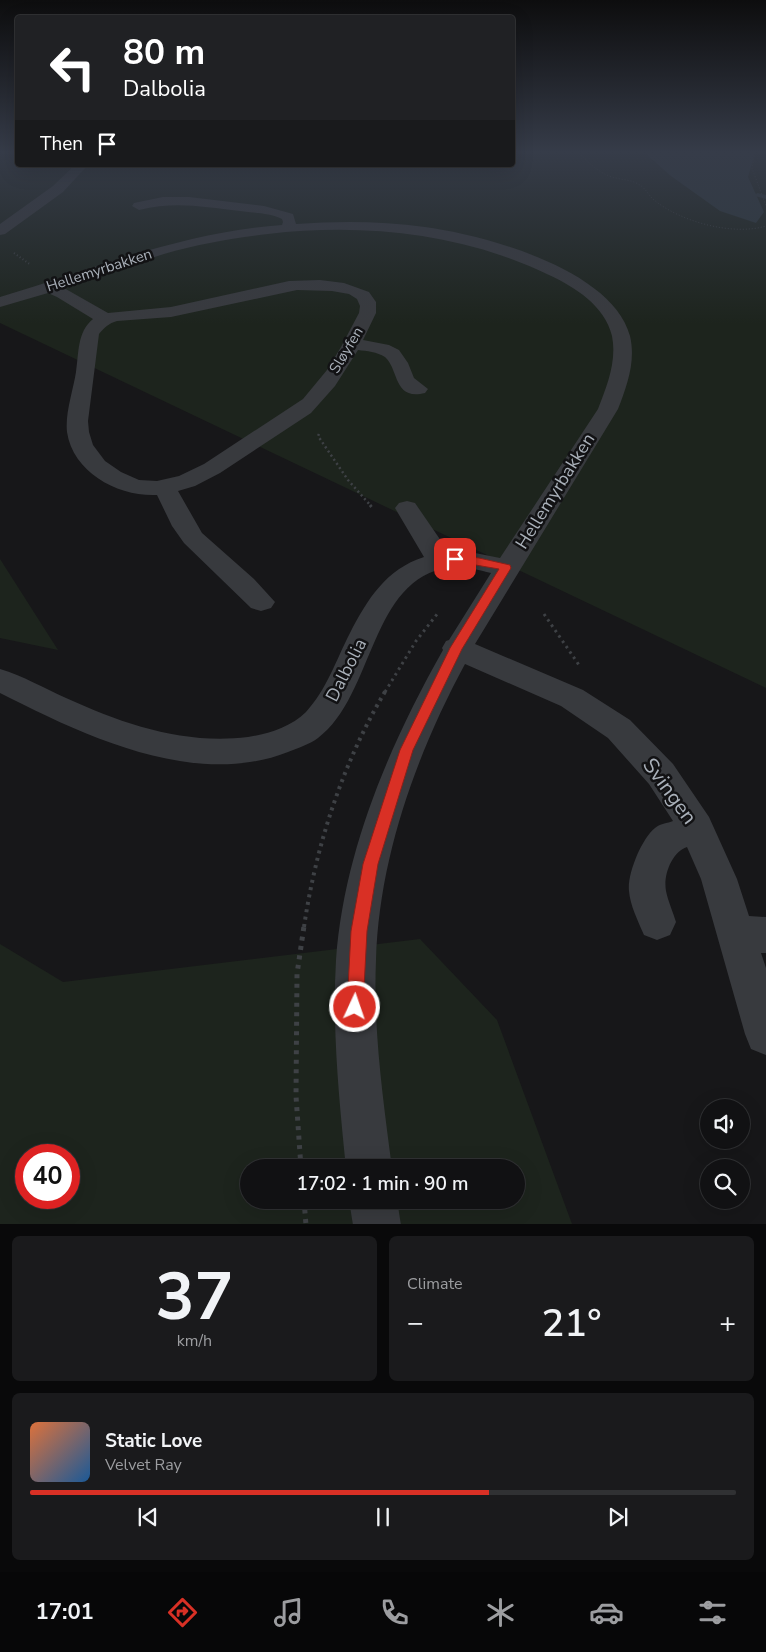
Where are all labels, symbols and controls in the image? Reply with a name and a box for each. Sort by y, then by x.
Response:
text: 80 m [123,29,205,76]
icon: left [40,35,105,100]
text: Dalbolia [123,74,206,104]
icon: arrive [93,130,121,158]
text: Then [40,131,83,157]
street label: Hellemyrbakken [44,243,154,297]
street label: Sløyfen [324,323,368,377]
street label: Hellemyrbakken [510,429,600,553]
pin [434,538,476,580]
icon: arrive [441,545,469,573]
street label: Dalbolia [320,634,372,706]
street label: Svingen [636,752,704,830]
position arrow [328,980,380,1032]
map controls [700,1099,750,1209]
button: sound [700,1099,750,1149]
speed limit sign: 40 [15,1144,80,1209]
button: search [700,1159,750,1209]
text: 17:02 · 1 min · 90 m [297,1171,468,1197]
text: 37 [155,1253,234,1342]
text: Climate [407,1273,462,1295]
text: 21° [542,1298,601,1349]
text: − [407,1304,424,1342]
text: + [719,1304,736,1342]
text: km/h [177,1330,212,1352]
text: Static Love [105,1428,202,1454]
text: Velvet Ray [105,1454,182,1476]
icon: previous [134,1503,162,1531]
icon: pause [369,1503,397,1531]
icon: next [604,1503,632,1531]
icon: directions [165,1595,200,1630]
icon: music [271,1595,306,1630]
icon: phone [377,1595,412,1630]
icon: climate [483,1595,518,1630]
icon: car [589,1595,624,1630]
icon: filters [695,1595,730,1630]
text: 17:01 [36,1597,94,1627]

